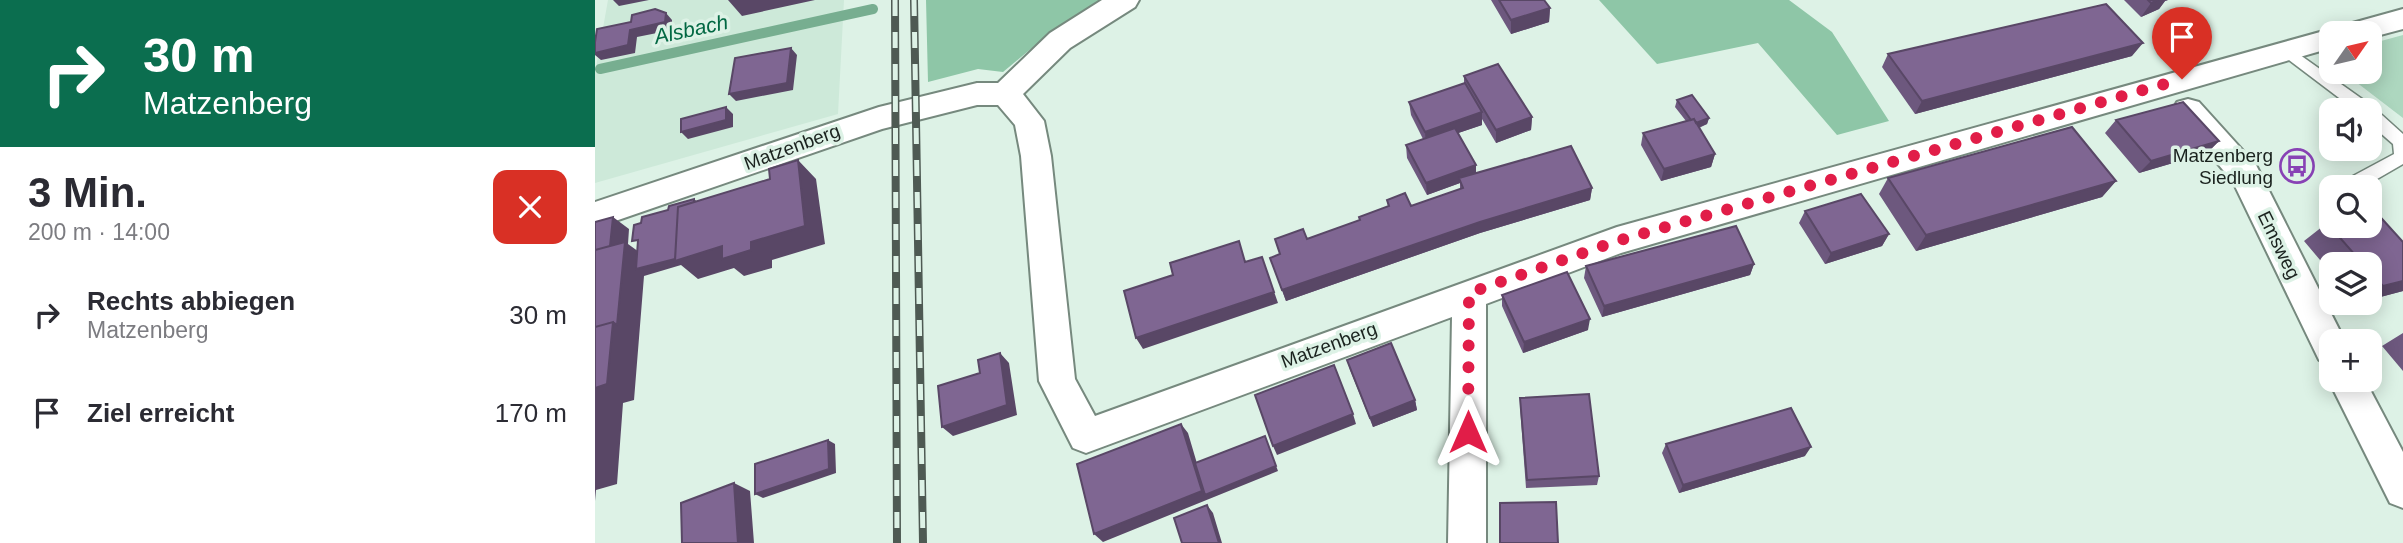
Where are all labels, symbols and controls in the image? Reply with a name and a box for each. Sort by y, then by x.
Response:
pin [2152,7,2212,79]
water label: Alsbach [650,10,730,48]
icon: arrive [2163,18,2201,56]
north arrow [2319,21,2382,84]
map controls [2319,21,2382,392]
icon: right [28,28,119,119]
text: 30 m [143,28,255,82]
text: Matzenberg [143,85,312,121]
button: sound [2319,98,2382,161]
street label: Matzenberg [741,120,843,174]
place label: Matzenberg Siedlung [2173,145,2273,188]
bus stop icon: Matzenberg Siedlung [2278,147,2316,185]
text: 3 Min. [28,169,147,216]
button: close [493,170,567,244]
button: search [2319,175,2382,238]
street label: Emsweg [2254,208,2304,282]
text: 200 m · 14:00 [28,219,170,245]
button: layers [2319,252,2382,315]
text: Rechts abbiegen [87,286,295,316]
icon: right [28,296,66,334]
text: 30 m [509,300,567,330]
text: Matzenberg [87,317,208,343]
street label: Matzenberg [1278,318,1380,372]
button: + [2319,329,2382,392]
icon: arrive [28,394,66,432]
position arrow [1431,395,1505,469]
text: Ziel erreicht [87,398,234,428]
text: 170 m [495,398,567,428]

